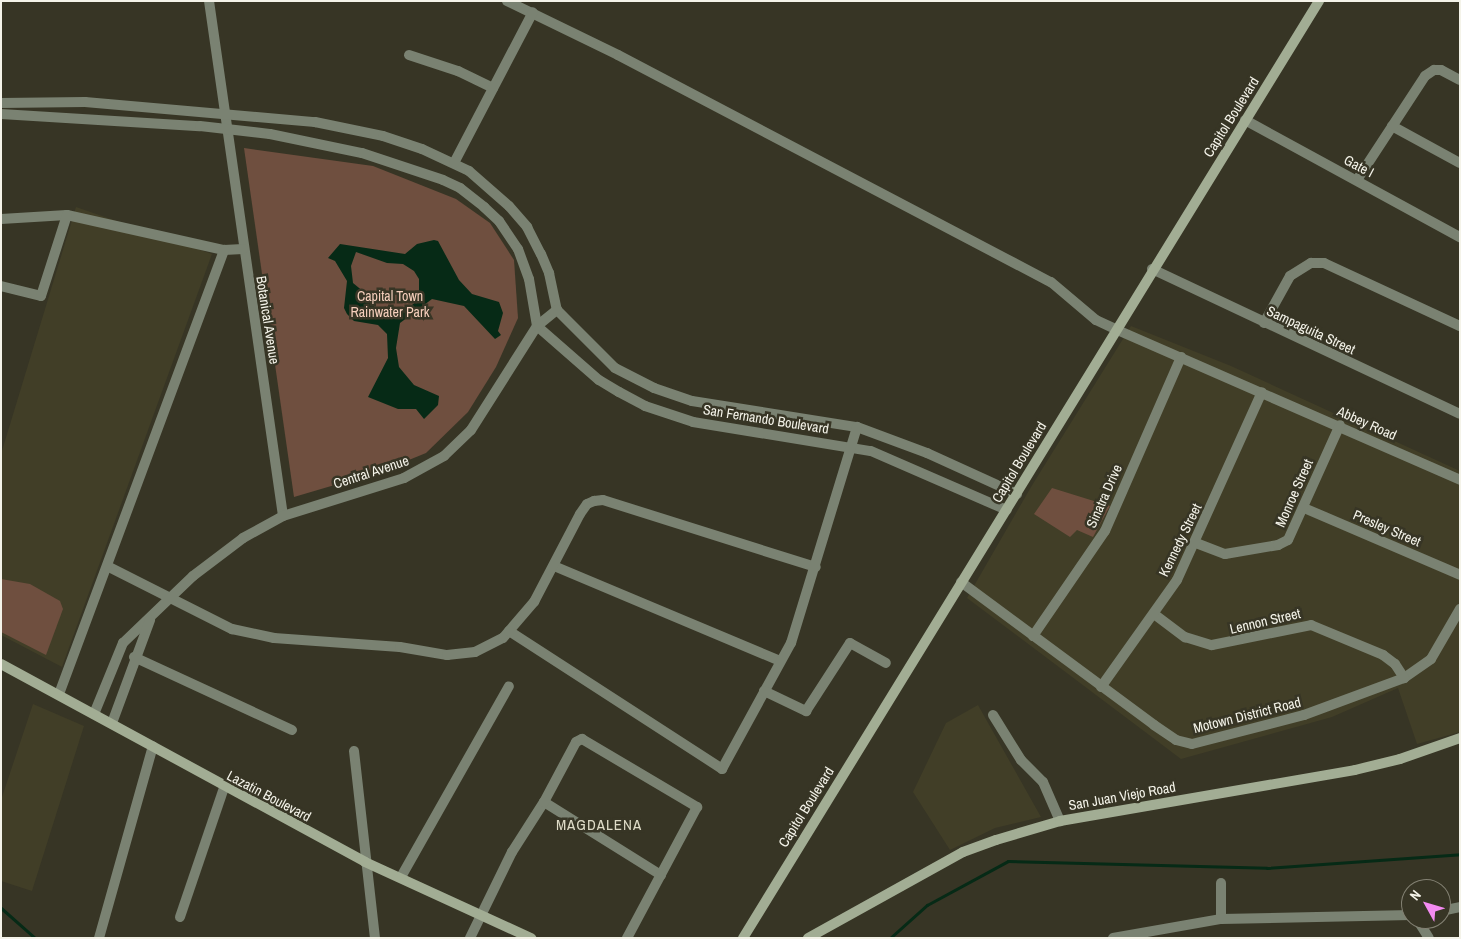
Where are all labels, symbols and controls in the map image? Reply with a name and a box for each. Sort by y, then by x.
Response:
street label: Capitol Boulevard [1200,74,1262,160]
street label: Gate I [1341,151,1377,181]
street label: Botanical Avenue [253,274,283,366]
park label: Capital Town Rainwater Park [350,288,430,321]
street label: Sampaguita Street [1264,302,1358,358]
street label: San Fernando Boulevard [702,401,830,437]
street label: Abbey Road [1335,402,1399,444]
street label: Capitol Boulevard [988,419,1050,505]
street label: Central Avenue [331,452,411,492]
street label: Monroe Street [1272,456,1316,530]
street label: Sinatra Drive [1083,462,1125,530]
street label: Kennedy Street [1155,501,1205,579]
street label: Presley Street [1351,506,1423,550]
street label: Lennon Street [1228,605,1302,637]
street label: Motown District Road [1191,693,1303,737]
street label: Capitol Boulevard [775,764,837,850]
street label: Lazatin Boulevard [224,767,314,825]
street label: San Juan Viejo Road [1067,778,1177,814]
district label: MAGDALENA [555,816,643,834]
north arrow [1401,879,1451,929]
text: N [1406,886,1425,904]

